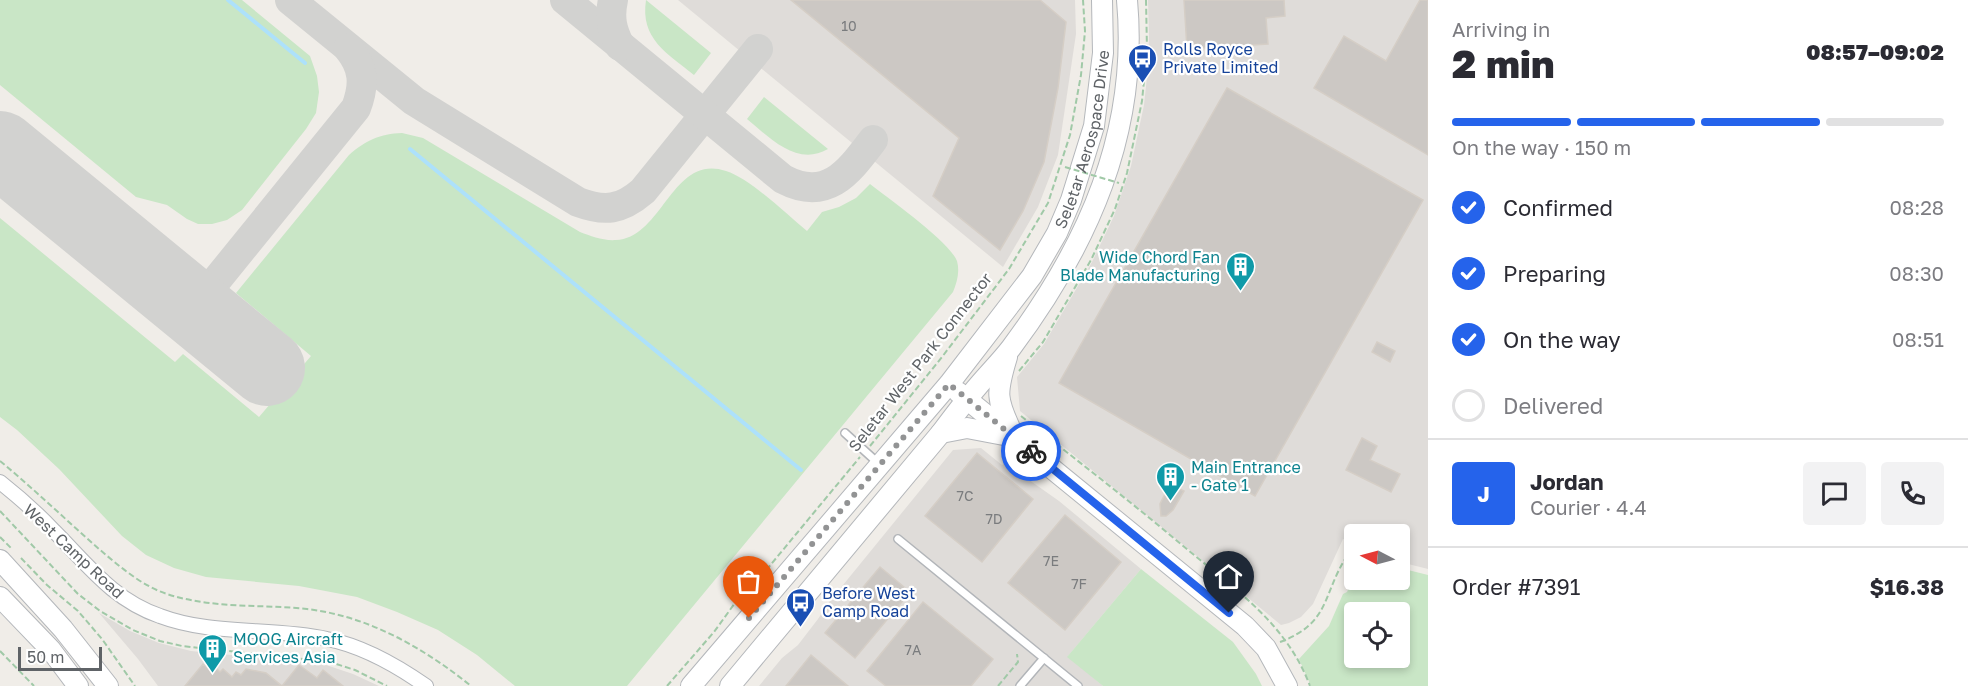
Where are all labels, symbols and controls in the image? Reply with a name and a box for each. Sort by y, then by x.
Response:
house number: 10 [841,17,857,34]
text: Arriving in [1452,17,1550,41]
text: 08:57–09:02 [1806,38,1944,65]
place label: Rolls Royce Private Limited [1163,39,1278,77]
text: 2 min [1452,40,1555,87]
bus stop icon: Rolls Royce Private Limited [1126,42,1158,84]
street label: Seletar Aerospace Drive [1050,49,1113,232]
text: On the way · 150 m [1452,135,1631,159]
icon: check [1452,191,1485,224]
text: Confirmed [1503,194,1613,221]
text: 08:28 [1890,195,1944,219]
place label: Wide Chord Fan Blade Manufacturing [1060,247,1220,285]
building icon: Wide Chord Fan Blade Manufacturing [1225,250,1257,292]
icon: check [1452,257,1485,290]
text: Preparing [1503,260,1606,287]
text: 08:30 [1889,261,1944,285]
street label: Seletar West Park Connector [844,269,996,455]
icon: check [1452,323,1485,356]
text: On the way [1503,326,1621,353]
text: 08:51 [1892,327,1944,351]
text: Delivered [1503,392,1603,419]
courier [1001,421,1061,481]
icon: bike [1015,435,1048,468]
place label: Main Entrance - Gate 1 [1191,457,1301,495]
building icon: Main Entrance - Gate 1 [1154,460,1186,502]
button: chat [1803,462,1866,525]
button: phone [1881,462,1944,525]
text: Jordan [1530,468,1604,495]
text: J [1477,480,1490,507]
house number: 7C [957,487,973,504]
text: Courier · 4.4 [1530,495,1647,519]
street label: West Camp Road [20,499,128,603]
house number: 7D [985,510,1003,527]
north arrow [1344,524,1410,590]
map controls [1344,524,1410,668]
pin [1203,551,1254,613]
house number: 7E [1043,552,1059,569]
pin [723,556,774,618]
icon: home [1212,560,1245,593]
icon: bag [732,565,765,598]
text: Order #7391 [1452,573,1580,600]
text: $16.38 [1869,573,1944,600]
house number: 7F [1071,575,1087,592]
place label: Before West Camp Road [822,583,915,621]
bus stop icon: Before West Camp Road [785,586,817,628]
button: locate [1344,602,1410,668]
place label: MOOG Aircraft Services Asia [233,629,343,667]
building icon: MOOG Aircraft Services Asia [196,632,228,674]
house number: 7A [905,641,922,658]
scale bar [18,644,102,672]
text: 50 m [27,647,64,667]

